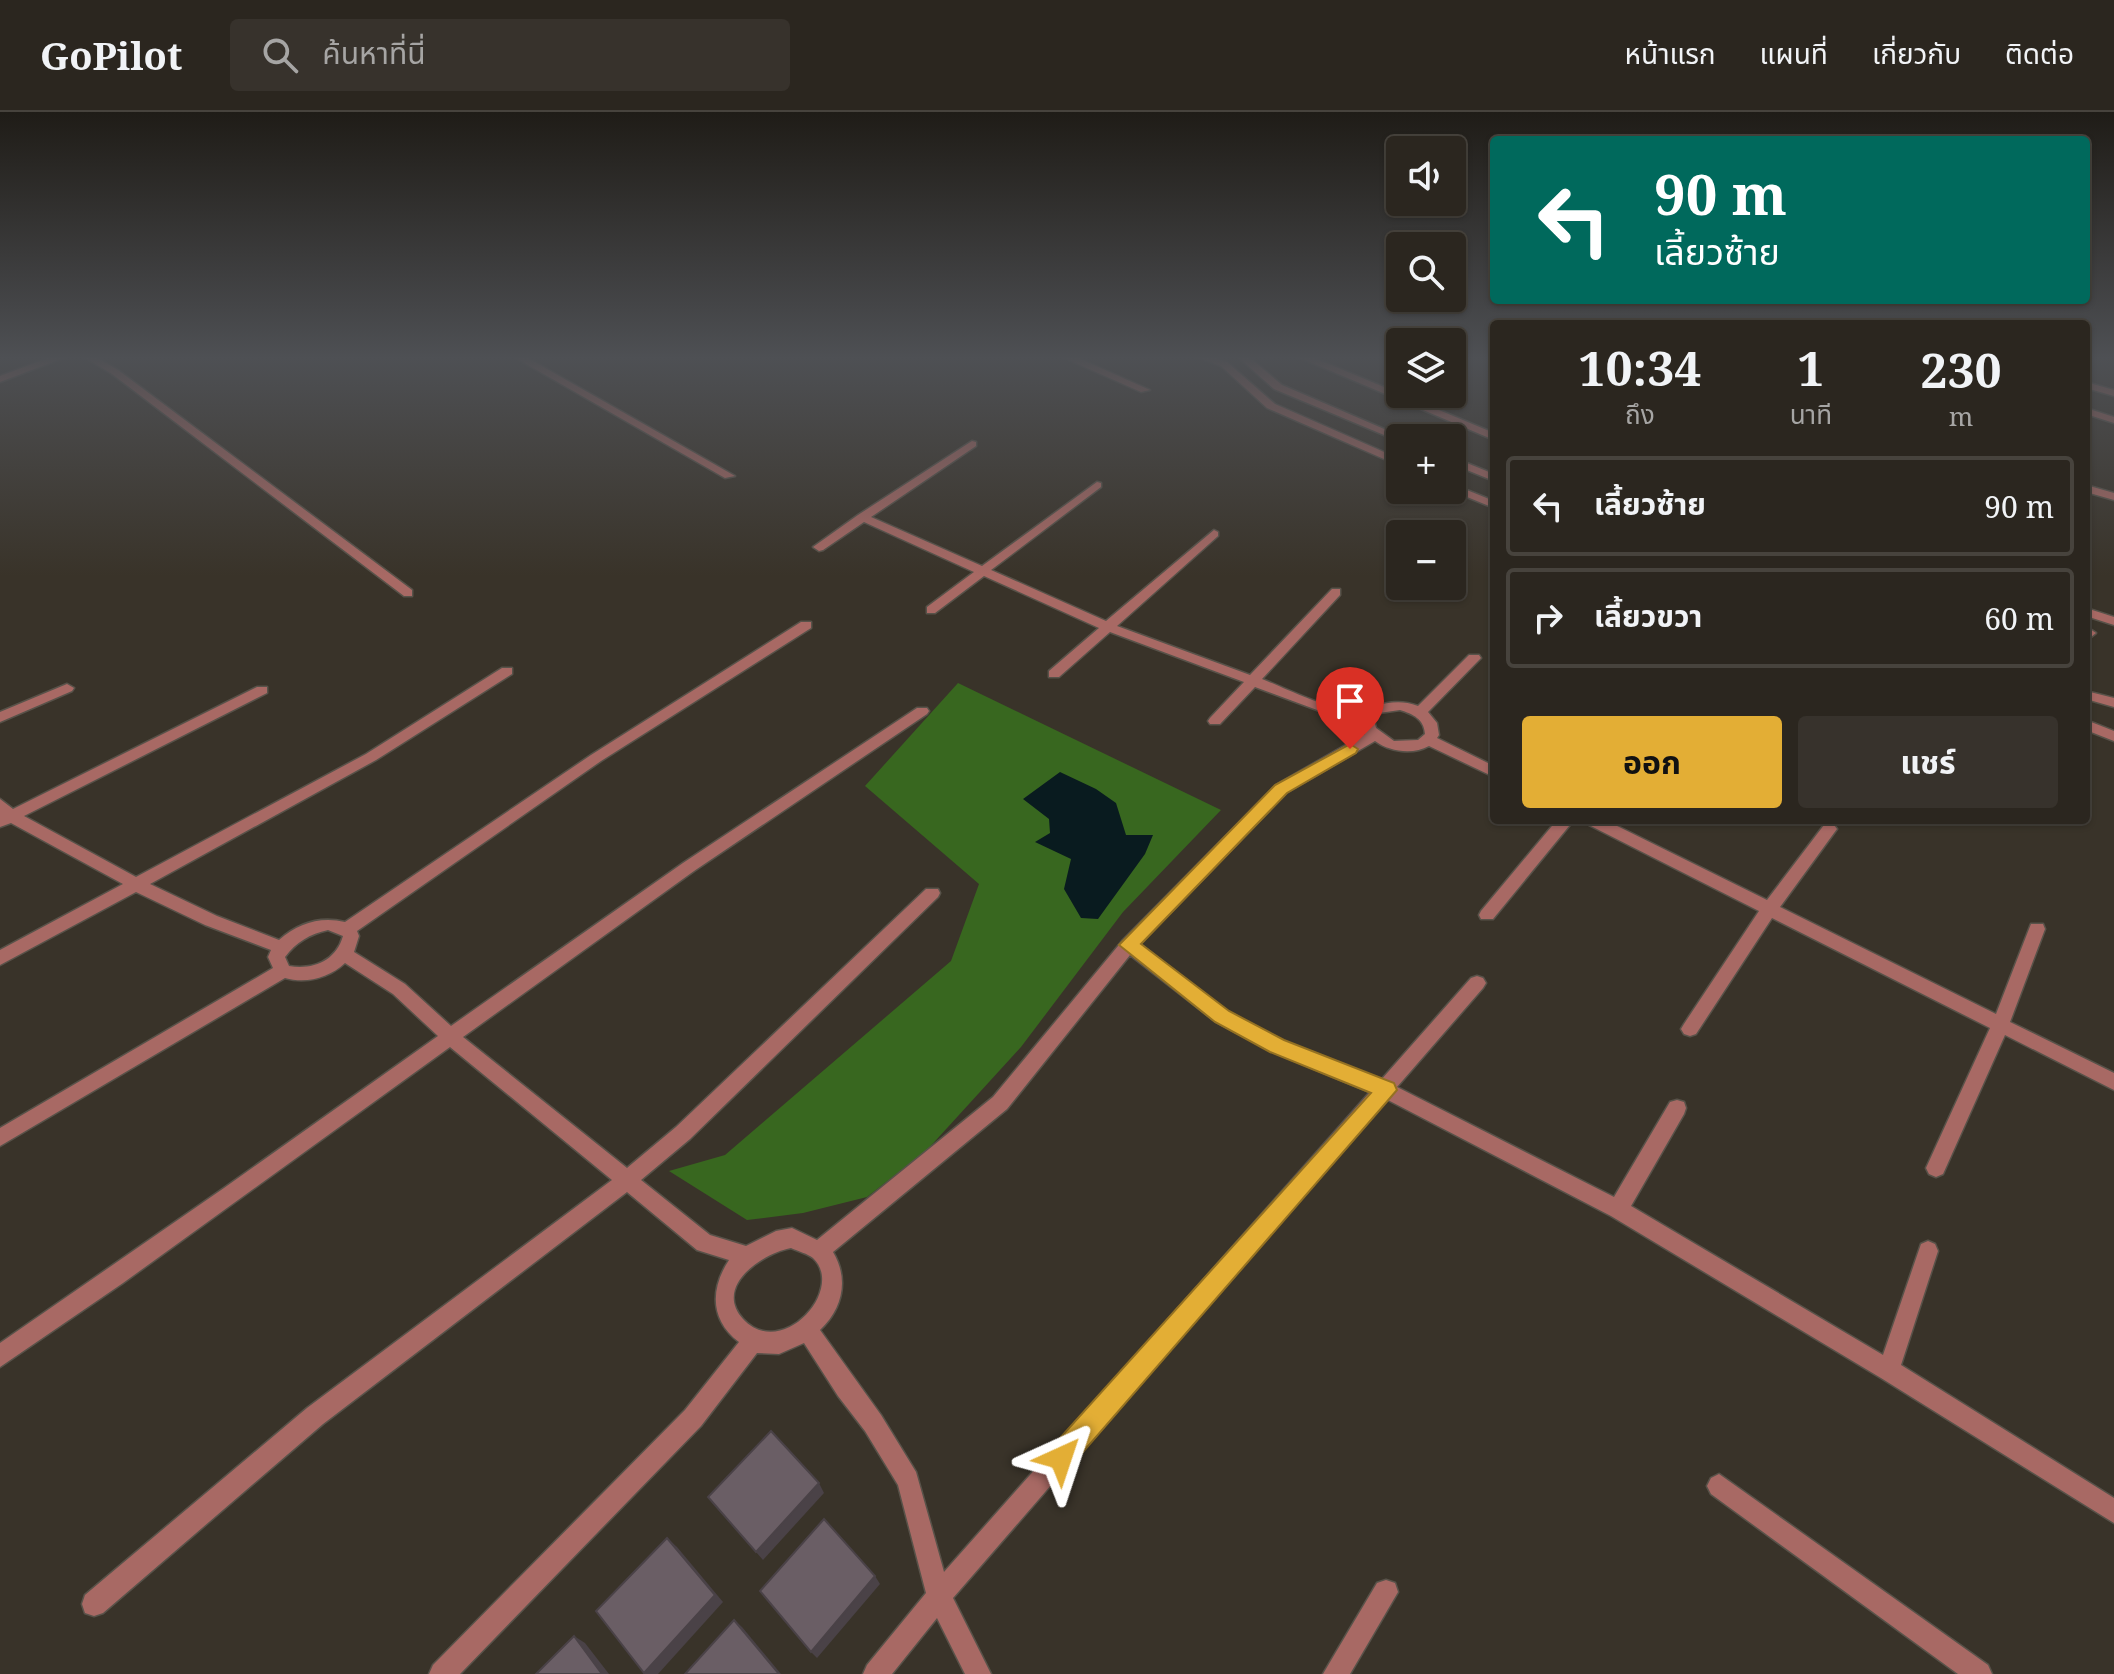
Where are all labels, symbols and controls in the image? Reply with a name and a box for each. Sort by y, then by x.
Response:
search box [230,19,790,91]
text: GoPilot [40,29,182,81]
text: ค้นหาที่นี่ [322,32,426,73]
icon: search [258,33,302,77]
text: หน้าแรก [1625,34,1716,72]
text: แผนที่ [1760,34,1828,72]
text: เกี่ยวกับ [1872,34,1961,72]
text: ติดต่อ [2005,34,2074,72]
map controls [1386,136,1466,600]
button: sound [1386,136,1466,216]
text: 90 m [1654,155,1787,231]
icon: left [1522,168,1626,272]
text: เลี้ยวซ้าย [1654,227,1780,276]
button: search [1386,232,1466,312]
button: layers [1386,328,1466,408]
text: 10:34 [1578,335,1701,400]
text: 1 [1797,335,1824,400]
text: 230 [1920,337,2002,402]
text: ถึง [1625,396,1655,432]
text: นาที [1790,396,1832,432]
text: m [1949,398,1973,434]
button: + [1386,424,1466,504]
text: เลี้ยวซ้าย [1594,483,1706,524]
icon: left [1526,484,1570,528]
text: 90 m [1984,486,2054,527]
button: − [1386,520,1466,600]
text: เลี้ยวขวา [1594,595,1702,636]
icon: right [1526,596,1570,640]
text: 60 m [1984,598,2054,639]
pin [1316,667,1384,749]
icon: arrive [1328,679,1372,723]
button: ออก [1522,716,1782,808]
button: แชร์ [1798,716,2058,808]
position arrow [1019,1416,1103,1500]

